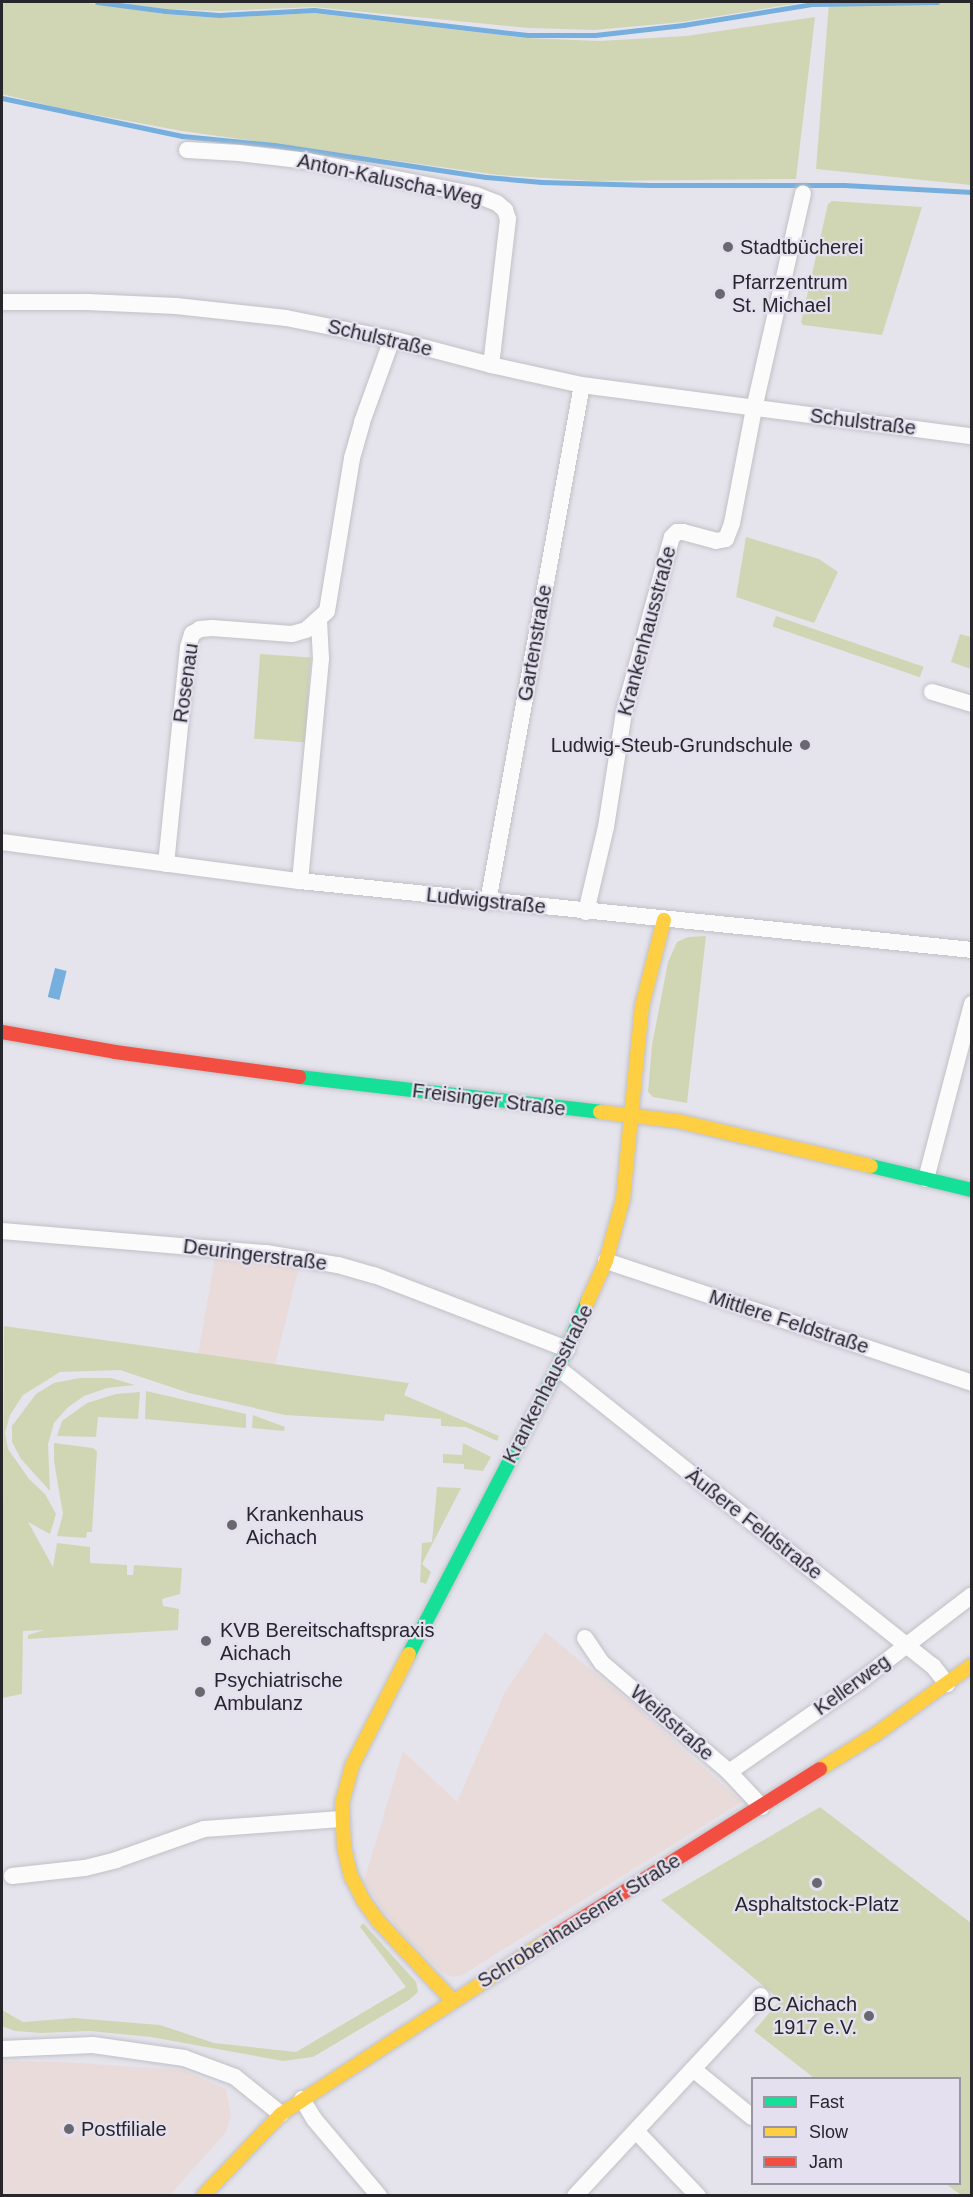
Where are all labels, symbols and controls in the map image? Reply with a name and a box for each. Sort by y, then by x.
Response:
street label: Anton-Kaluscha-Weg [295,149,485,211]
place label: Stadtbücherei [740,235,863,259]
marker: Stadtbücherei [721,240,735,254]
place label: Pfarrzentrum St. Michael [732,270,848,317]
marker: Pfarrzentrum St. Michael [713,287,727,301]
street label: Schulstraße [325,314,435,362]
street label: Schulstraße [809,404,917,440]
street label: Krankenhausstraße [613,544,681,718]
street label: Gartenstraße [513,583,557,703]
street label: Rosenau [169,642,203,724]
place label: Ludwig-Steub-Grundschule [551,733,793,757]
marker: Ludwig-Steub-Grundschule [798,738,812,752]
street label: Ludwigstraße [425,883,547,919]
street label: Freisinger Straße [411,1079,567,1121]
street label: Deuringerstraße [182,1234,328,1276]
street label: Mittlere Feldstraße [706,1285,872,1359]
street label: Krankenhausstraße [498,1301,598,1467]
street label: Äußere Feldstraße [681,1463,827,1585]
place label: Krankenhaus Aichach [246,1502,364,1549]
marker: Krankenhaus Aichach [223,1516,241,1534]
place label: KVB Bereitschaftspraxis Aichach [220,1618,435,1665]
marker: KVB Bereitschaftspraxis Aichach [197,1632,215,1650]
street label: Kellerweg [809,1649,895,1721]
place label: Psychiatrische Ambulanz [214,1668,343,1715]
street label: Weißstraße [625,1680,719,1766]
marker: Psychiatrische Ambulanz [191,1683,209,1701]
street label: Schrobenhausener Straße [473,1849,685,1993]
marker: Asphaltstock-Platz [810,1876,824,1890]
place label: Asphaltstock-Platz [735,1892,899,1916]
place label: BC Aichach 1917 e.V. [753,1992,857,2039]
marker: BC Aichach 1917 e.V. [862,2009,876,2023]
legend [751,2077,961,2185]
text: Fast [809,2092,844,2112]
place label: Postfiliale [81,2117,167,2141]
marker: Postfiliale [62,2122,76,2136]
text: Slow [809,2122,848,2142]
text: Jam [809,2152,843,2172]

